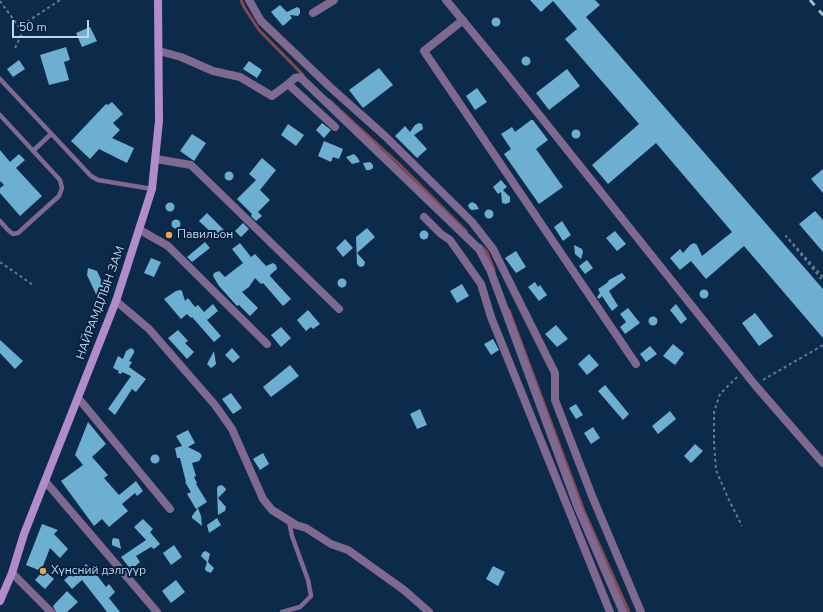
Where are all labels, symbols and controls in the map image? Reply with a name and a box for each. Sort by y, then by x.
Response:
scale bar [14,12,91,38]
text: 50 m [19,19,47,35]
place label: Павильон [177,228,233,242]
marker: Павильон [164,230,174,240]
street label: НАЙРАМДЛЫН ЗАМ [74,244,128,362]
place label: Хүнсний дэлгүүр [51,564,146,578]
marker: Хүнсний дэлгүүр [38,566,48,576]

